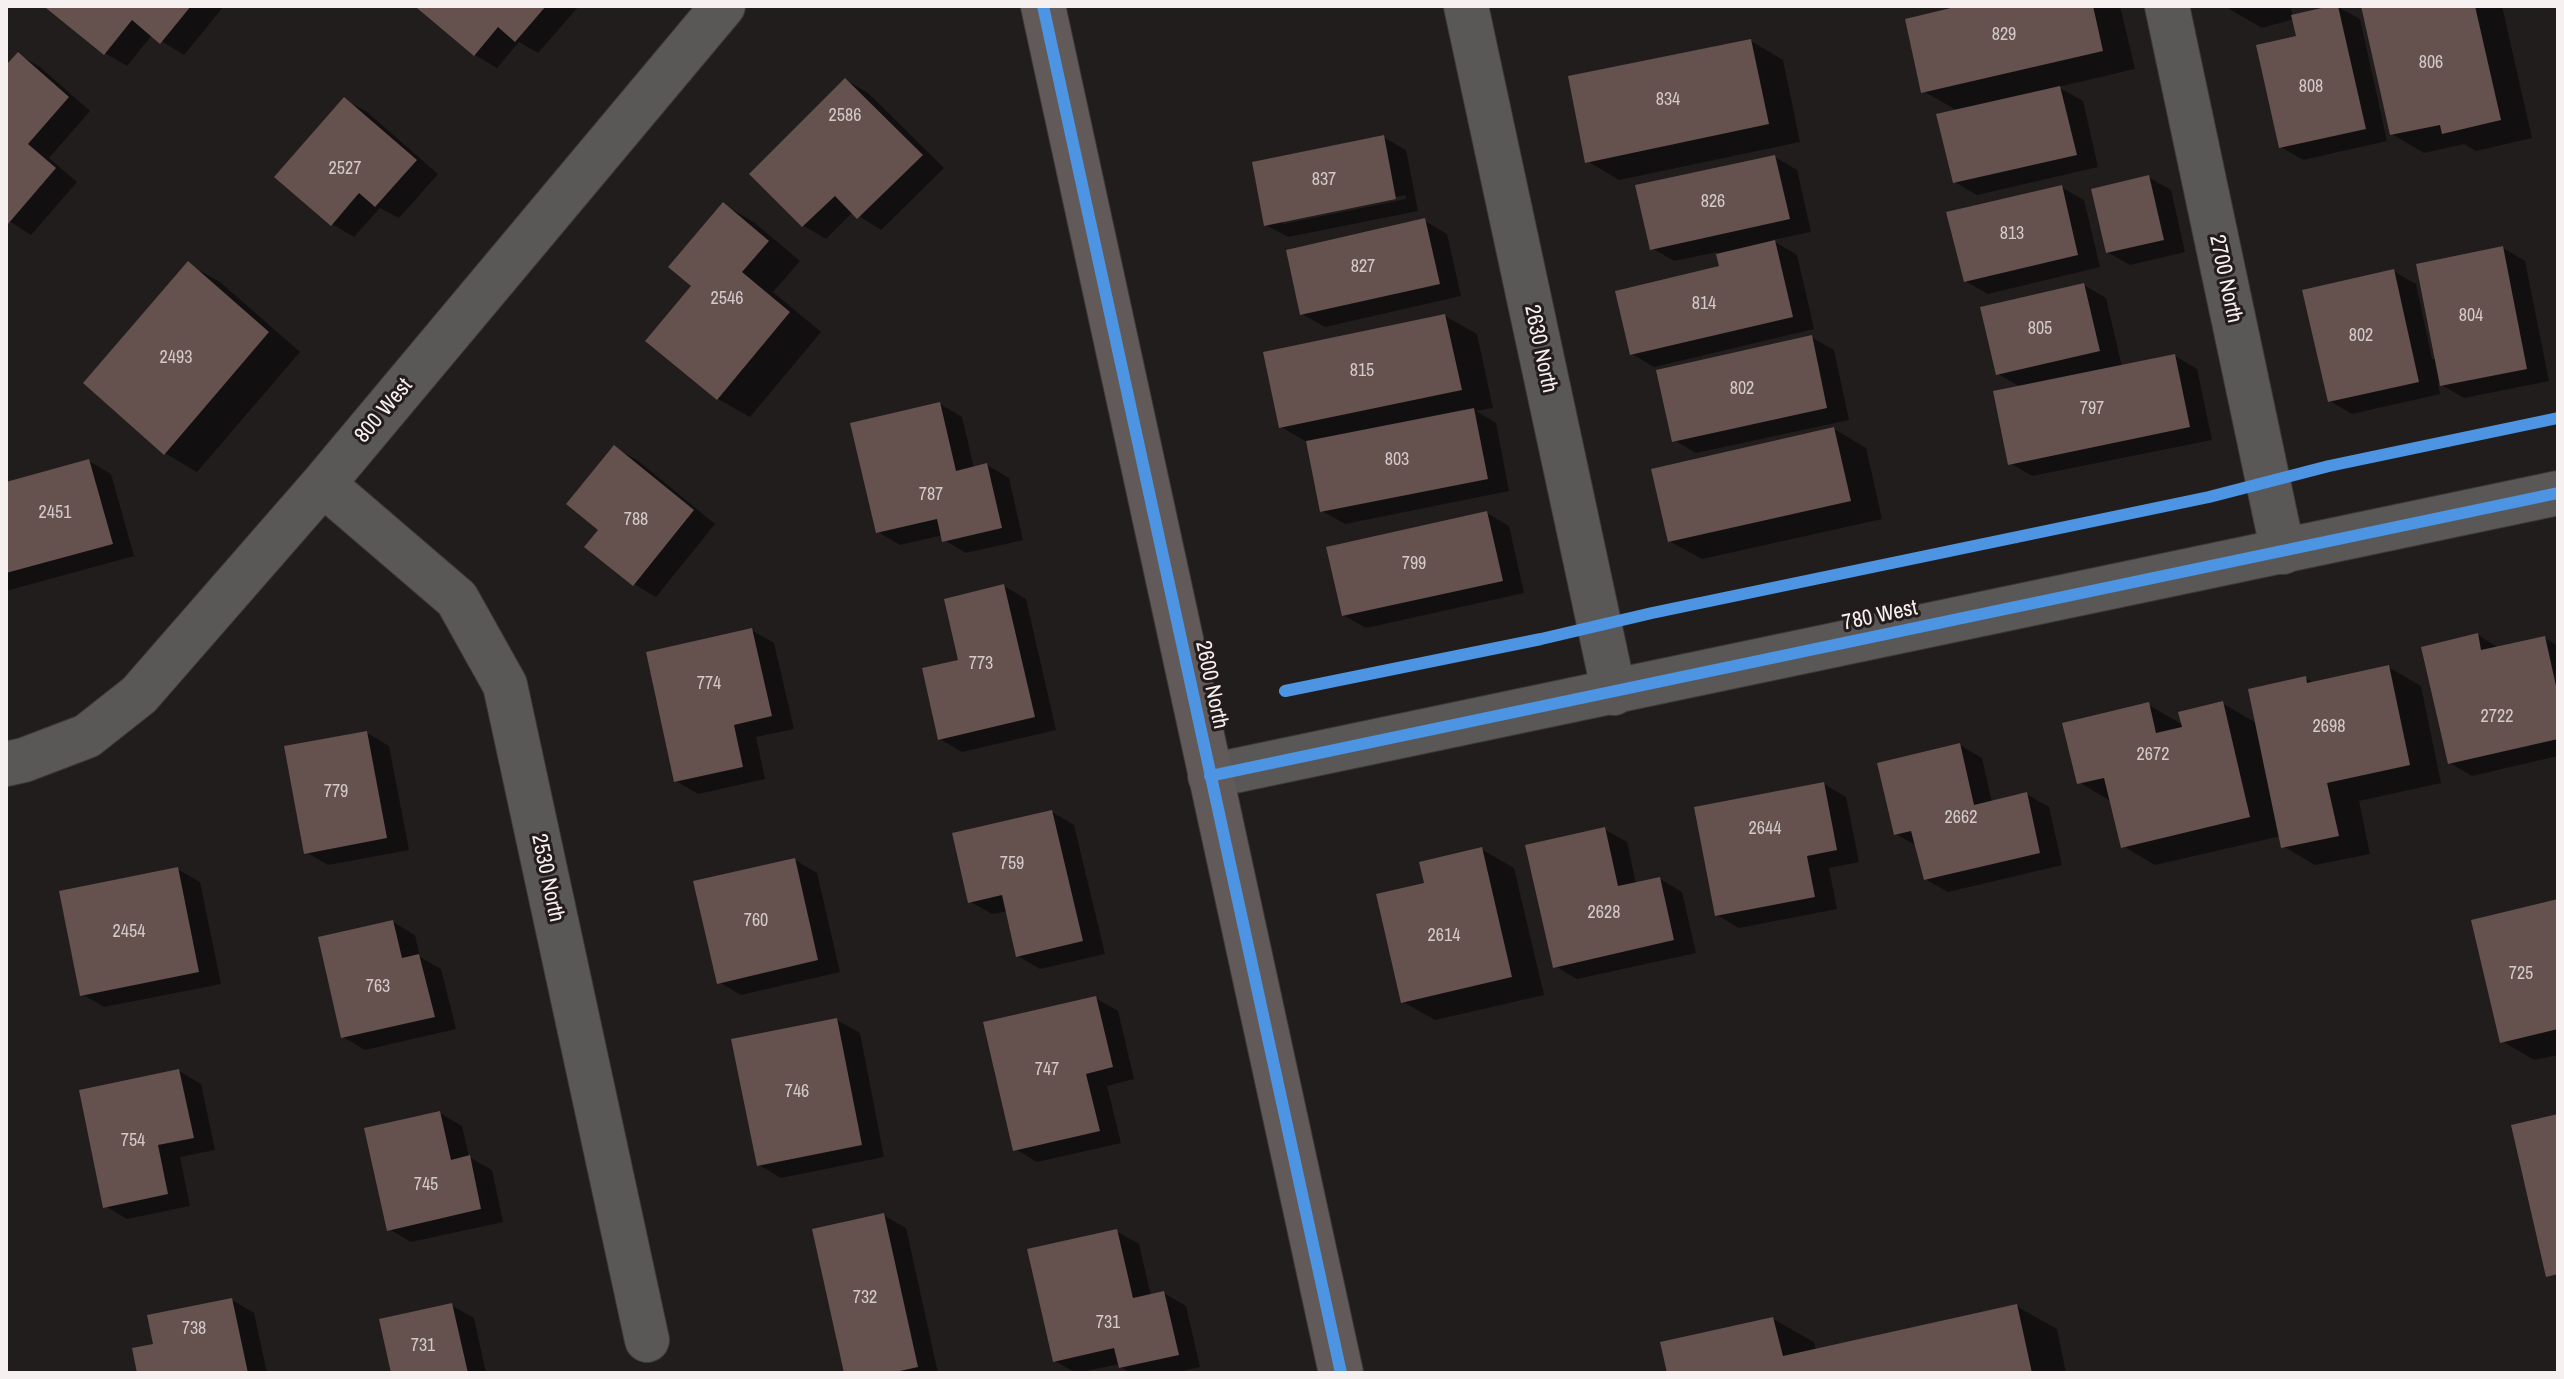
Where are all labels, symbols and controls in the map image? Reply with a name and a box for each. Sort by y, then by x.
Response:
house number: 829 [1992,24,2016,46]
house number: 806 [2419,52,2443,74]
house number: 808 [2299,76,2323,98]
house number: 834 [1656,89,1680,111]
house number: 2586 [829,105,861,127]
house number: 2527 [329,158,361,180]
house number: 837 [1312,169,1336,191]
house number: 826 [1701,191,1725,213]
house number: 813 [2000,223,2024,245]
street label: 2700 North [2203,233,2247,325]
house number: 827 [1351,256,1375,278]
house number: 2546 [711,288,743,310]
house number: 814 [1692,293,1716,315]
street label: 2630 North [1518,303,1562,395]
house number: 804 [2459,305,2483,327]
house number: 805 [2028,318,2052,340]
house number: 802 [2349,325,2373,347]
house number: 2493 [160,347,192,369]
house number: 815 [1350,360,1374,382]
street label: 800 West [349,373,419,449]
house number: 802 [1730,378,1754,400]
house number: 797 [2080,398,2104,420]
house number: 803 [1385,449,1409,471]
house number: 787 [919,484,943,506]
house number: 2451 [39,502,71,524]
house number: 788 [624,509,648,531]
house number: 799 [1402,553,1426,575]
street label: 780 West [1840,595,1920,637]
street label: 2600 North [1189,639,1233,731]
house number: 773 [969,653,993,675]
house number: 774 [697,673,721,695]
house number: 2722 [2481,706,2513,728]
house number: 2698 [2313,716,2345,738]
house number: 2672 [2137,744,2169,766]
house number: 779 [324,781,348,803]
house number: 2662 [1945,807,1977,829]
house number: 2644 [1749,818,1781,840]
street label: 2530 North [525,832,569,924]
house number: 759 [1000,853,1024,875]
house number: 2628 [1588,902,1620,924]
house number: 760 [744,910,768,932]
house number: 2454 [113,921,145,943]
house number: 2614 [1428,925,1460,947]
house number: 725 [2509,963,2533,985]
house number: 763 [366,976,390,998]
house number: 747 [1035,1059,1059,1081]
house number: 746 [785,1081,809,1103]
house number: 754 [121,1130,145,1152]
house number: 745 [414,1174,438,1196]
house number: 732 [853,1287,877,1309]
house number: 731 [1096,1312,1120,1334]
house number: 738 [182,1318,206,1340]
house number: 731 [411,1335,435,1357]

